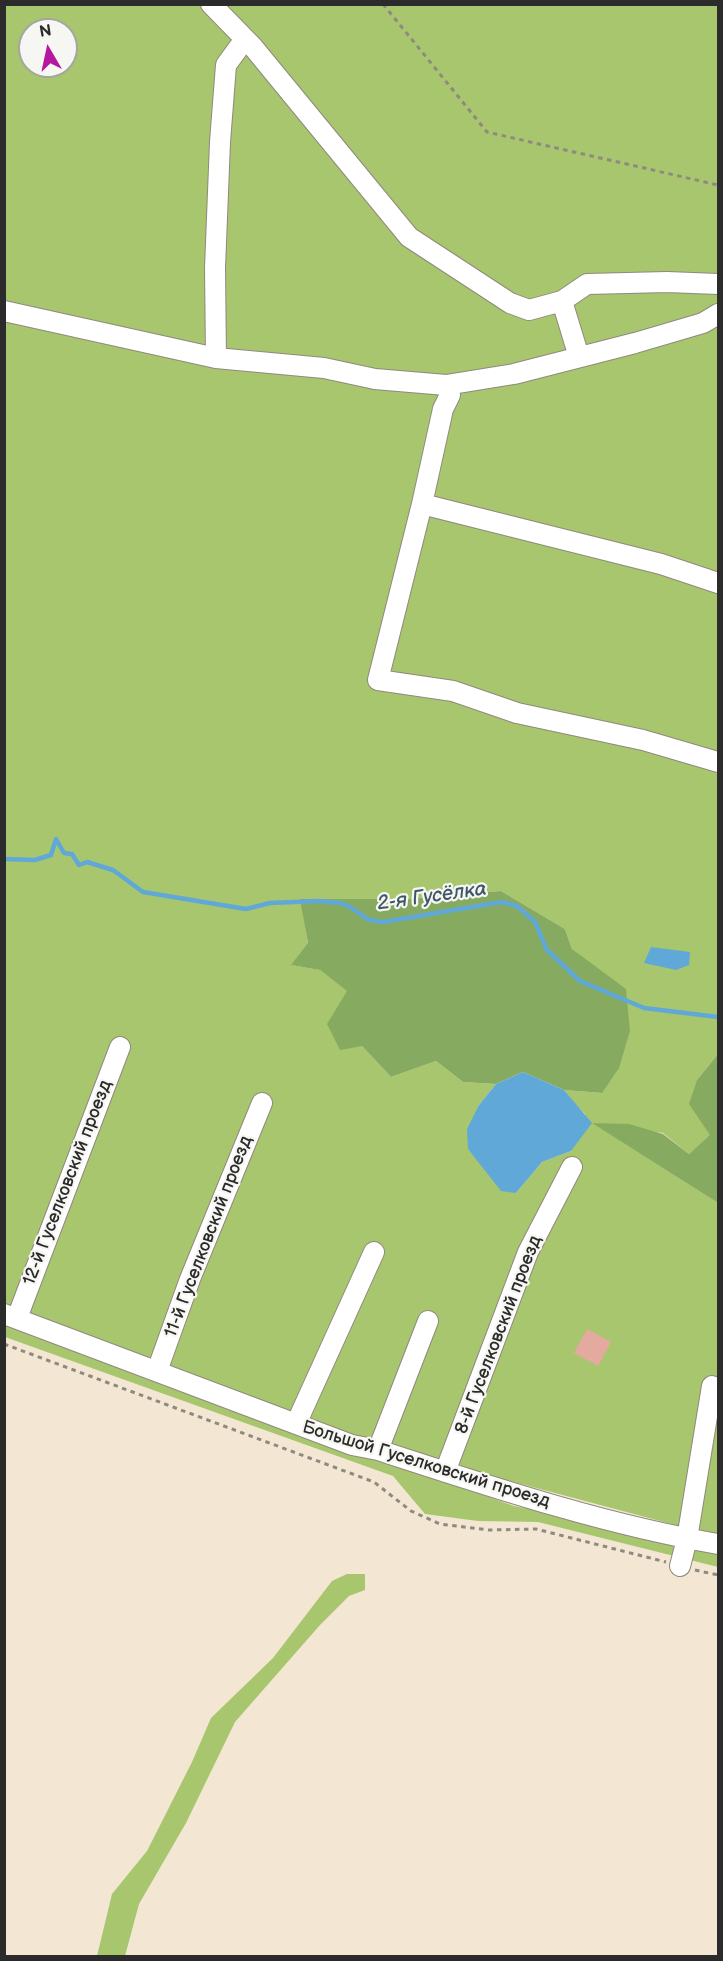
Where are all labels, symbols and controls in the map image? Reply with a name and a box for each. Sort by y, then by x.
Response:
north arrow [18,18,78,78]
text: N [38,21,53,42]
water label: 2-я Гусёлка [376,877,488,917]
street label: 12-й Гуселковский проезд [19,1077,117,1289]
street label: 11-й Гуселковский проезд [161,1133,257,1341]
street label: 8-й Гуселковский проезд [451,1233,547,1437]
street label: Большой Гуселковский проезд [300,1417,552,1513]

